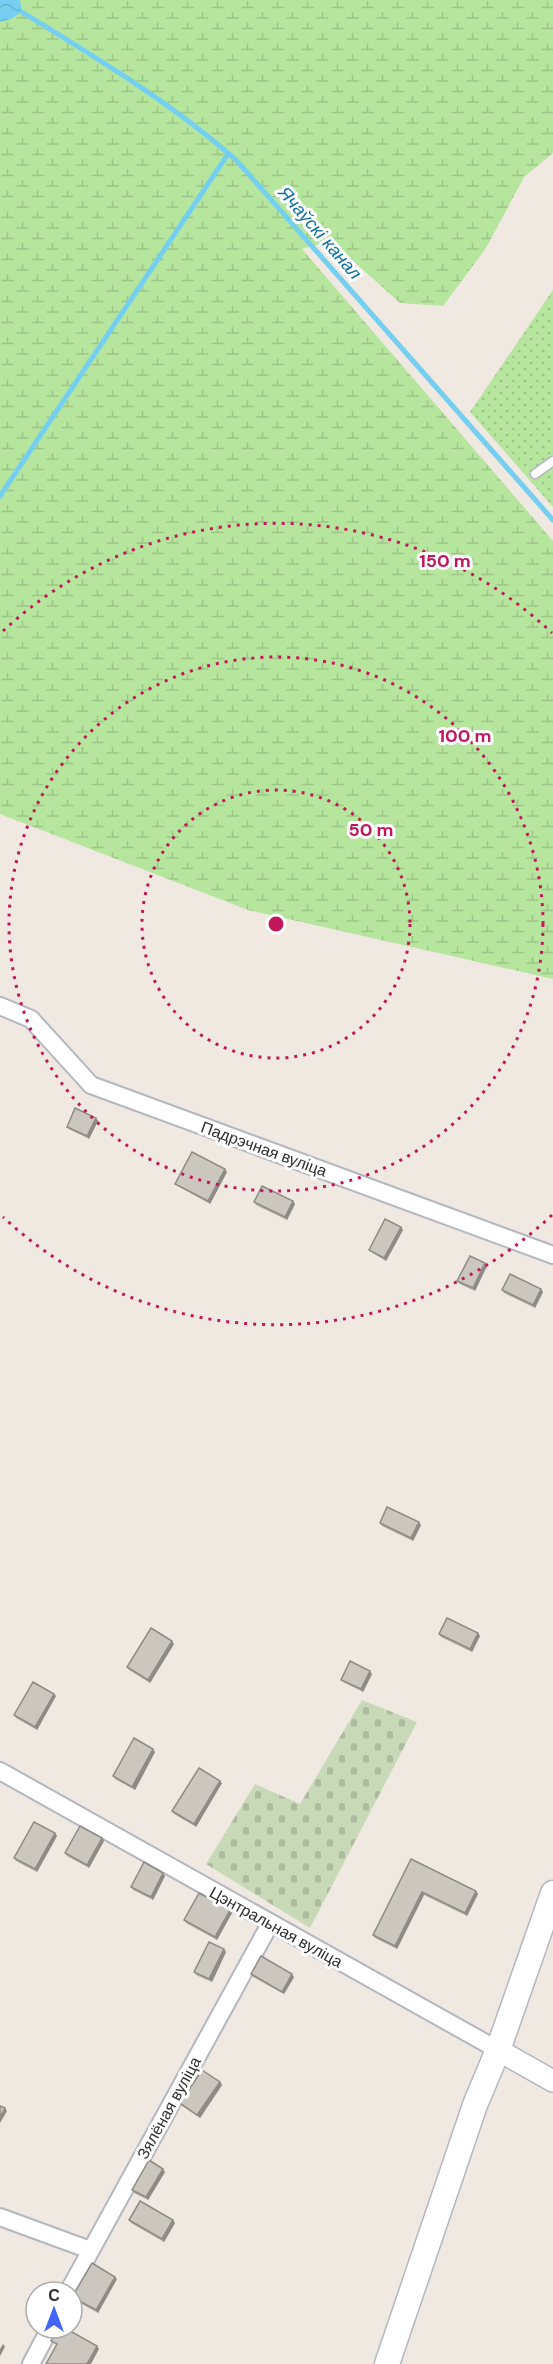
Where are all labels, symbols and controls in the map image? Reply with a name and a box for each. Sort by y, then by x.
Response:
water label: Ячаўскі канал [272,181,367,284]
text: 150 m [419,549,471,573]
text: 100 m [438,724,492,748]
text: 50 m [348,818,394,842]
centre of rings [266,914,286,934]
street label: Падрэчная вуліца [198,1116,330,1182]
street label: Цэнтральная вуліца [206,1882,346,1972]
street label: Зялёная вуліца [132,2053,206,2163]
north arrow [24,2280,84,2340]
text: С [48,2285,60,2306]

